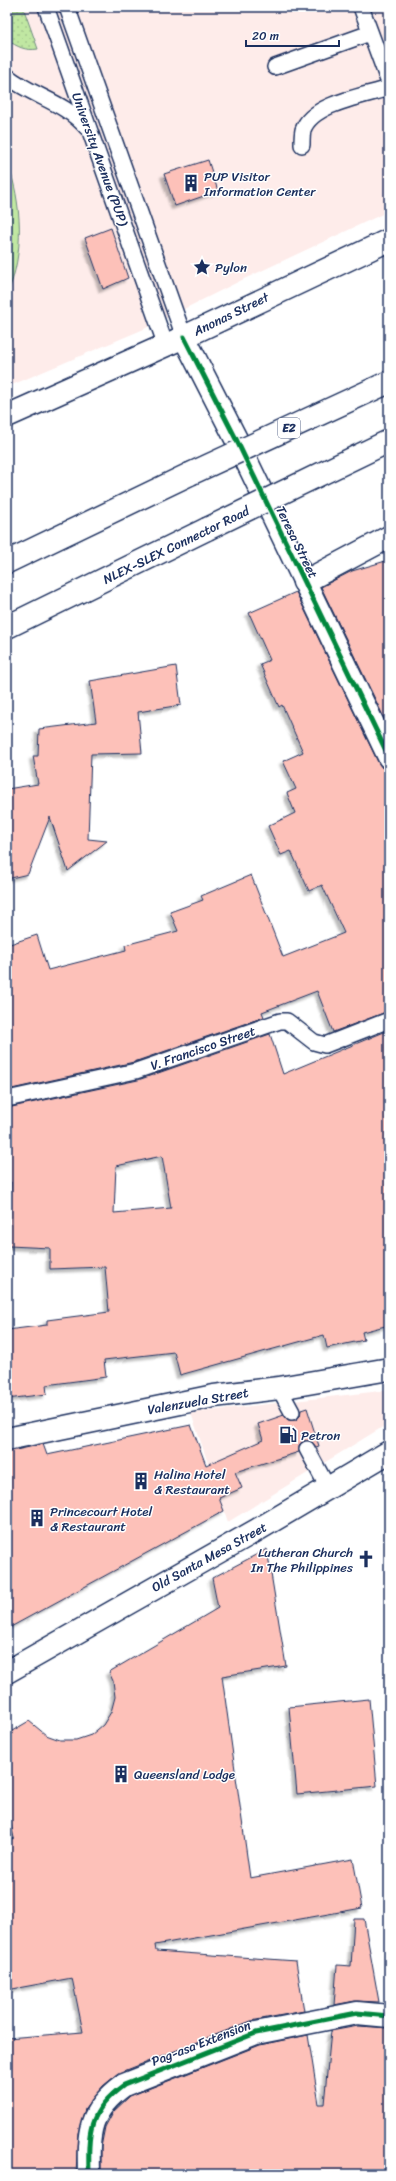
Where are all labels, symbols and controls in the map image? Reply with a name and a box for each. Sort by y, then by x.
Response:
scale bar [246,22,339,48]
text: 20 m [252,25,279,47]
street label: University Avenue (PUP) [65,89,135,230]
place label: PUP Visitor Information Center [203,165,316,203]
building icon: PUP Visitor Information Center [181,173,201,193]
place label: Pylon [215,256,247,279]
place icon: Pylon [192,257,212,277]
street label: Anonas Street [188,285,273,343]
road number: E2 [278,418,300,438]
street label: NLEX-SLEX Connector Road [99,499,254,591]
street label: Teresa Street [269,502,325,583]
street label: V. Francisco Street [147,1019,259,1077]
street label: Valenzuela Street [146,1381,251,1421]
place label: Petron [301,1424,340,1447]
fuel station icon: Petron [278,1425,298,1445]
place label: Halina Hotel & Restaurant [154,1463,230,1501]
building icon: Halina Hotel & Restaurant [131,1471,151,1491]
place label: Princecourt Hotel & Restaurant [50,1500,153,1538]
building icon: Princecourt Hotel & Restaurant [27,1508,47,1528]
street label: Old Santa Mesa Street [147,1515,271,1598]
place label: Lutheran Church In The Philippines [250,1541,353,1579]
church icon: Lutheran Church In The Philippines [356,1549,376,1569]
place label: Queensland Lodge [134,1763,235,1786]
building icon: Queensland Lodge [111,1764,131,1784]
street label: Pag-asa Extension [148,2013,254,2073]

